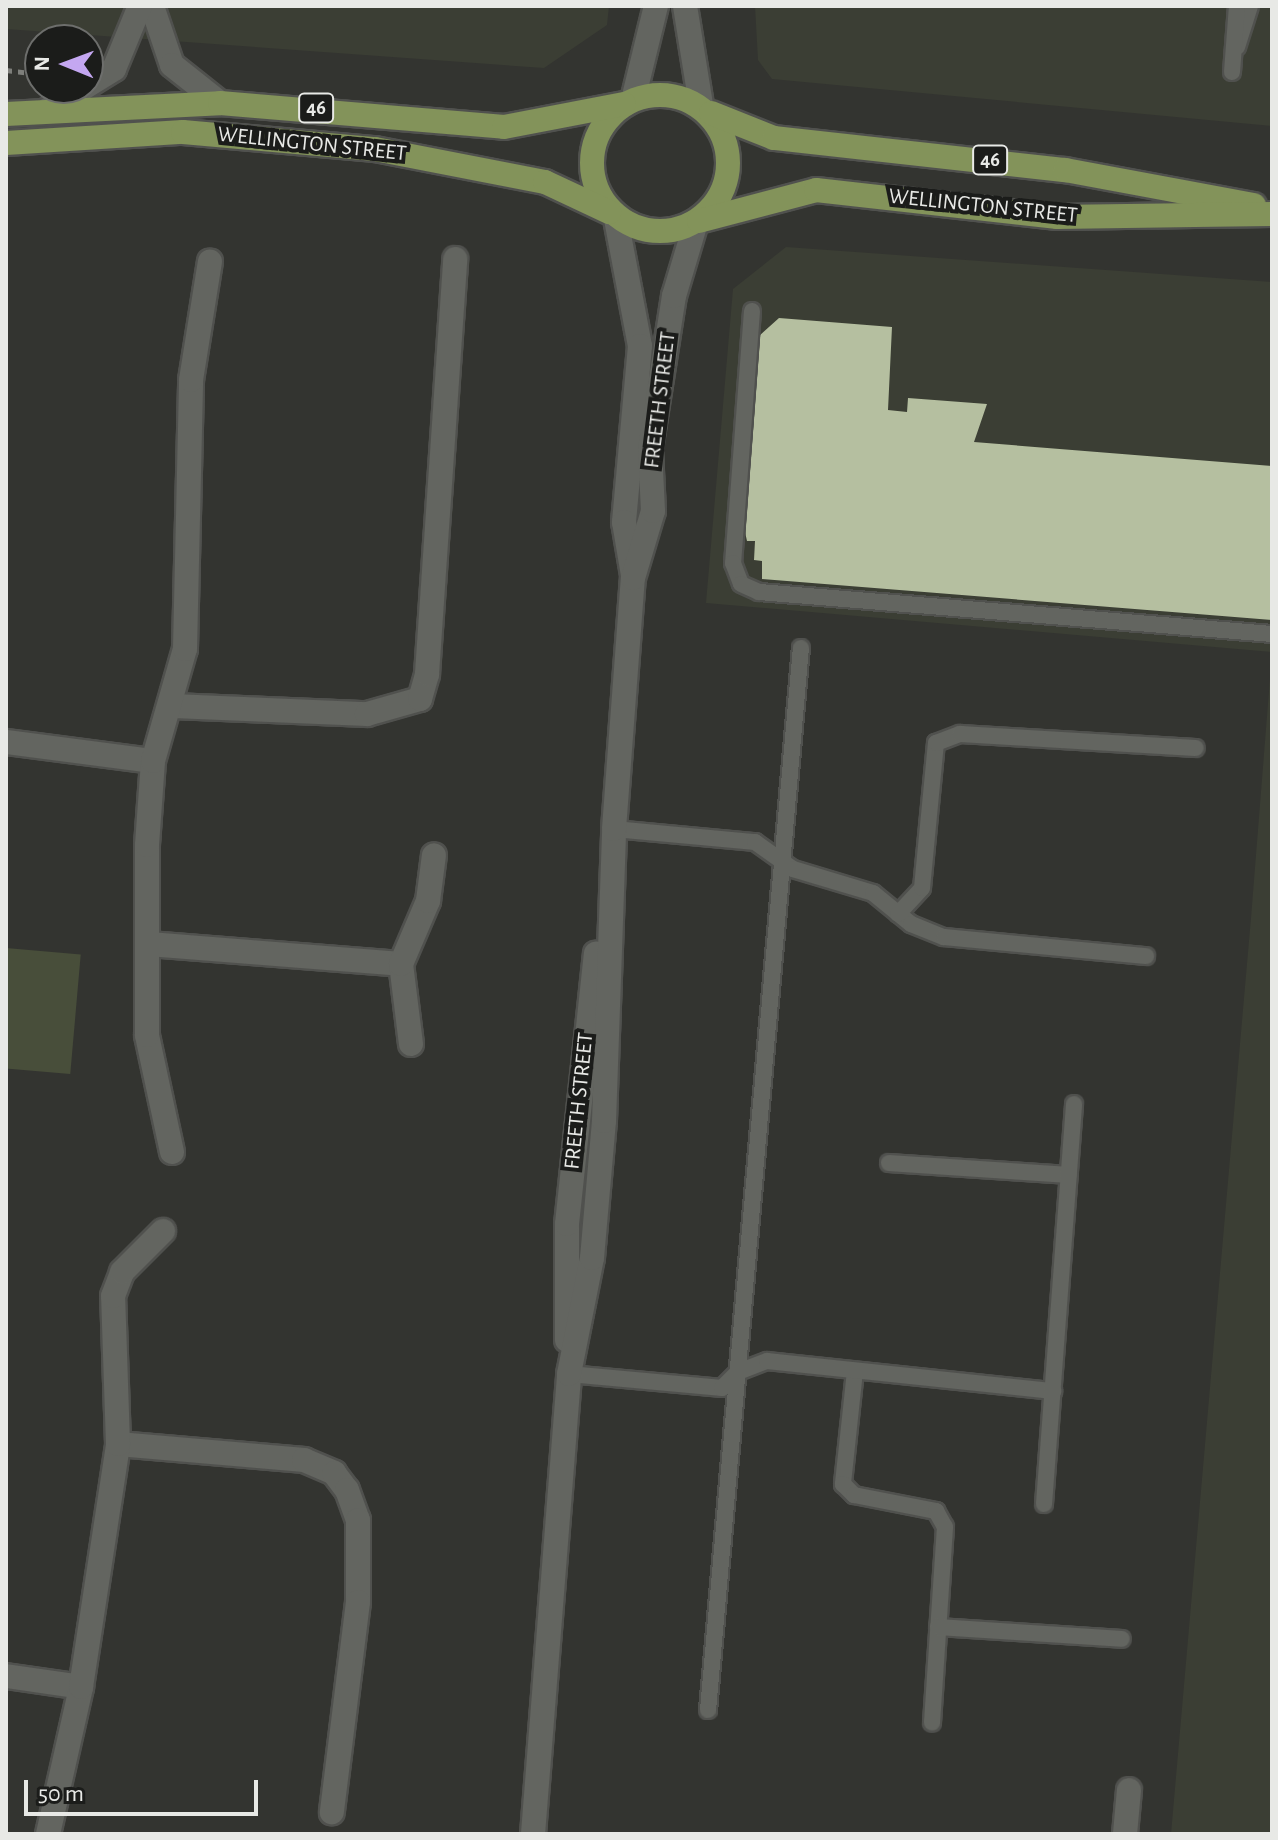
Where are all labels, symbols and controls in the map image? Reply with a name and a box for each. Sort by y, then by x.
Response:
north arrow [24,24,104,104]
text: N [31,56,53,71]
road number: 46 [298,92,334,124]
street label: WELLINGTON STREET [216,121,408,167]
road number: 46 [972,144,1008,176]
street label: WELLINGTON STREET [887,183,1079,229]
street label: FREETH STREET [639,330,681,470]
street label: FREETH STREET [559,1031,599,1171]
scale bar [28,1764,262,1814]
text: 50 m [38,1782,84,1806]

